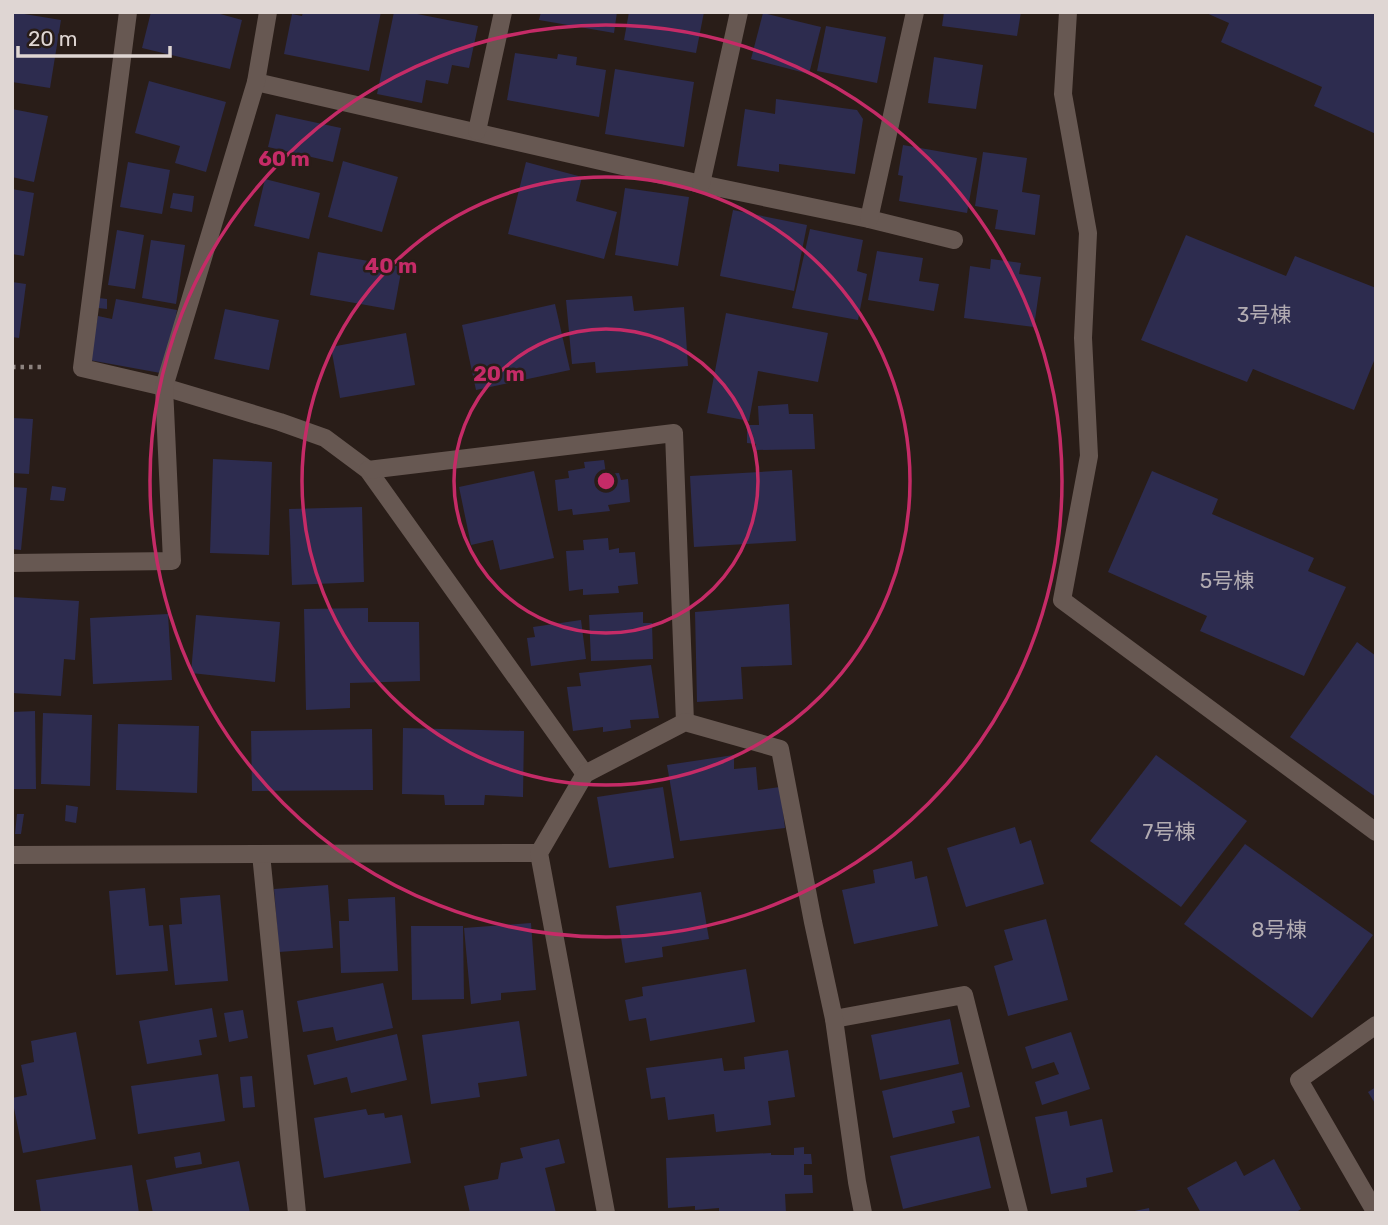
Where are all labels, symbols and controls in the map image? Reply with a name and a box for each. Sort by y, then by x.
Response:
scale bar [18,14,170,58]
text: 20 m [28,26,77,51]
text: 60 m [258,146,310,171]
text: 40 m [365,253,417,278]
house number: 3号棟 [1237,302,1291,327]
text: 20 m [473,361,525,386]
centre of rings [594,469,618,493]
house number: 5号棟 [1200,568,1254,593]
house number: 7号棟 [1143,819,1195,844]
house number: 8号棟 [1251,917,1307,942]

